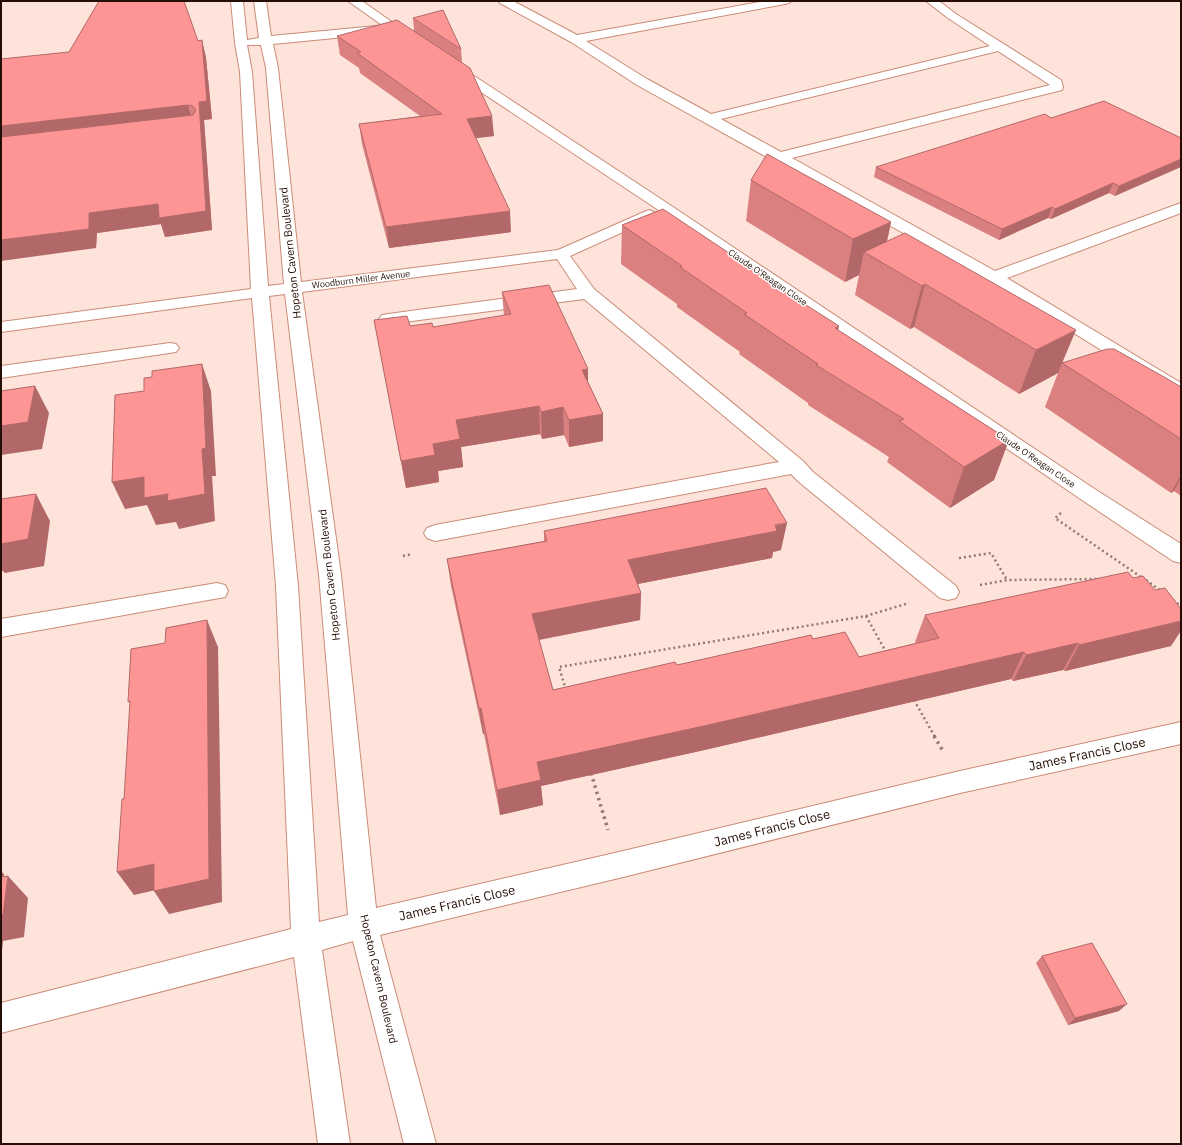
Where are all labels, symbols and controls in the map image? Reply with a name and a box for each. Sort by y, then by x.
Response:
street label: Hopeton Cavern Boulevard [276,187,304,319]
street label: Claude O'Reagan Close [726,246,810,308]
street label: Woodburn Miller Avenue [311,268,411,290]
street label: Claude O'Reagan Close [994,428,1078,490]
street label: Hopeton Cavern Boulevard [315,509,343,641]
street label: James Francis Close [1027,733,1147,775]
street label: James Francis Close [712,805,832,851]
street label: James Francis Close [397,881,517,925]
street label: Hopeton Cavern Boulevard [357,913,401,1045]

